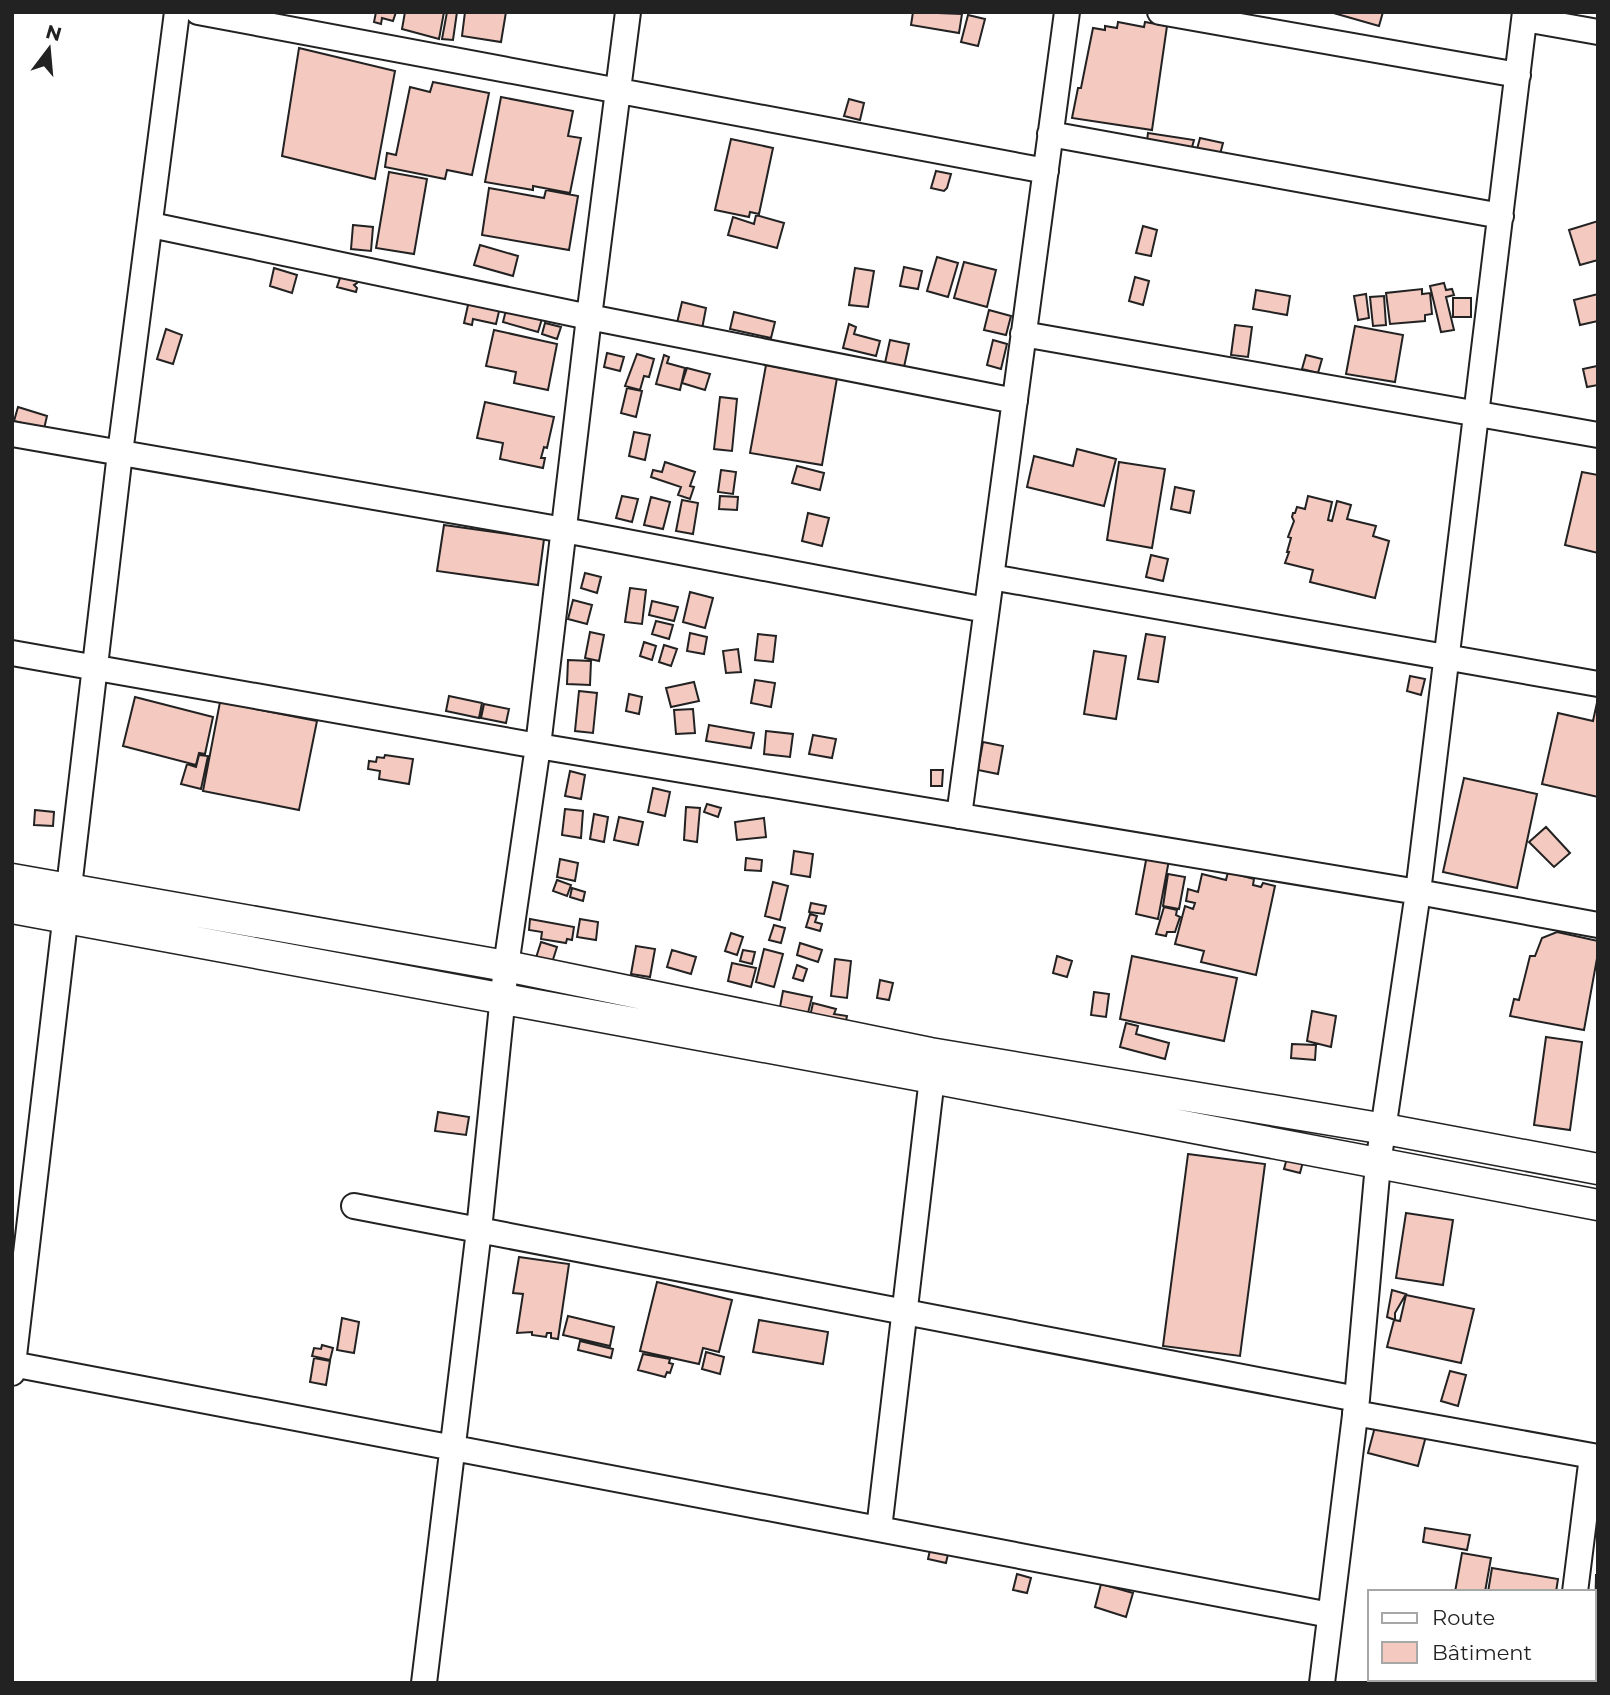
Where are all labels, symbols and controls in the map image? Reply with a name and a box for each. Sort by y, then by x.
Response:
north arrow [14,14,84,84]
text: N [43,20,64,46]
legend [1368,1590,1596,1681]
text: Route [1432,1605,1495,1630]
text: Bâtiment [1432,1640,1532,1665]

